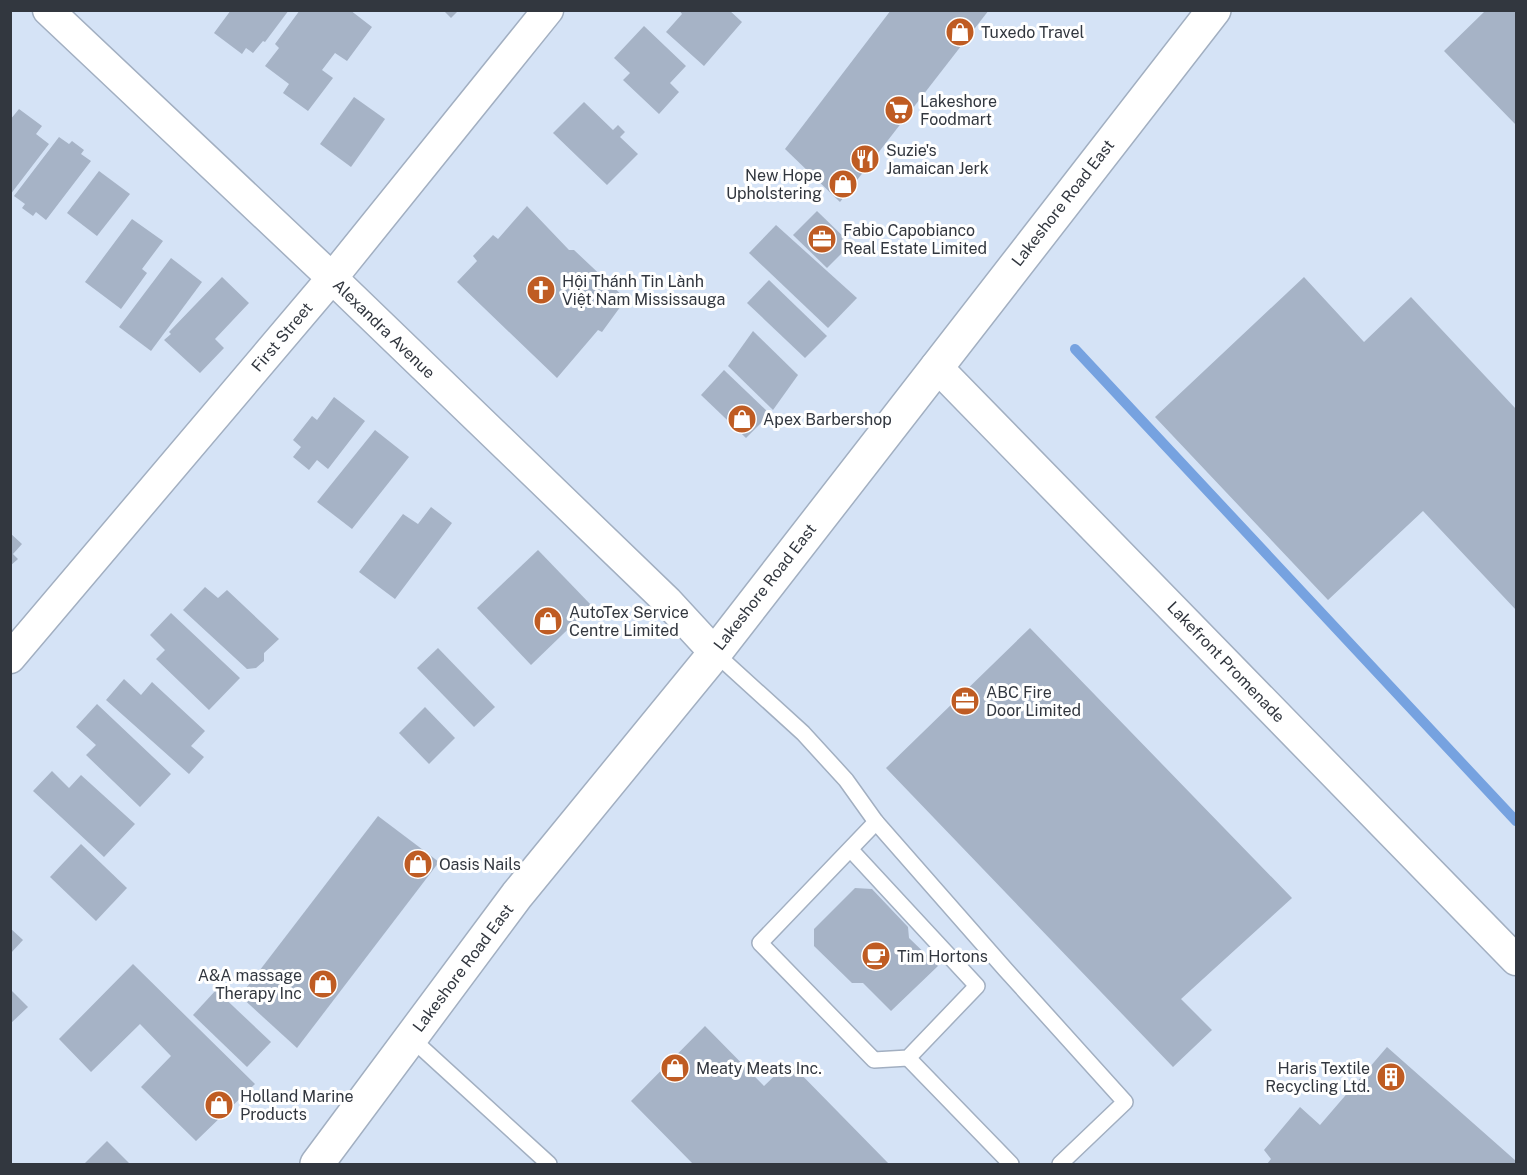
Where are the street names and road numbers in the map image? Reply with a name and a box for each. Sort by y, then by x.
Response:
street label: Lakeshore Road East [1008,136,1118,270]
street label: Alexandra Avenue [329,275,439,383]
street label: First Street [248,299,316,375]
street label: Lakeshore Road East [710,520,820,654]
street label: Lakefront Promenade [1163,598,1289,726]
street label: Lakeshore Road East [409,900,517,1036]

